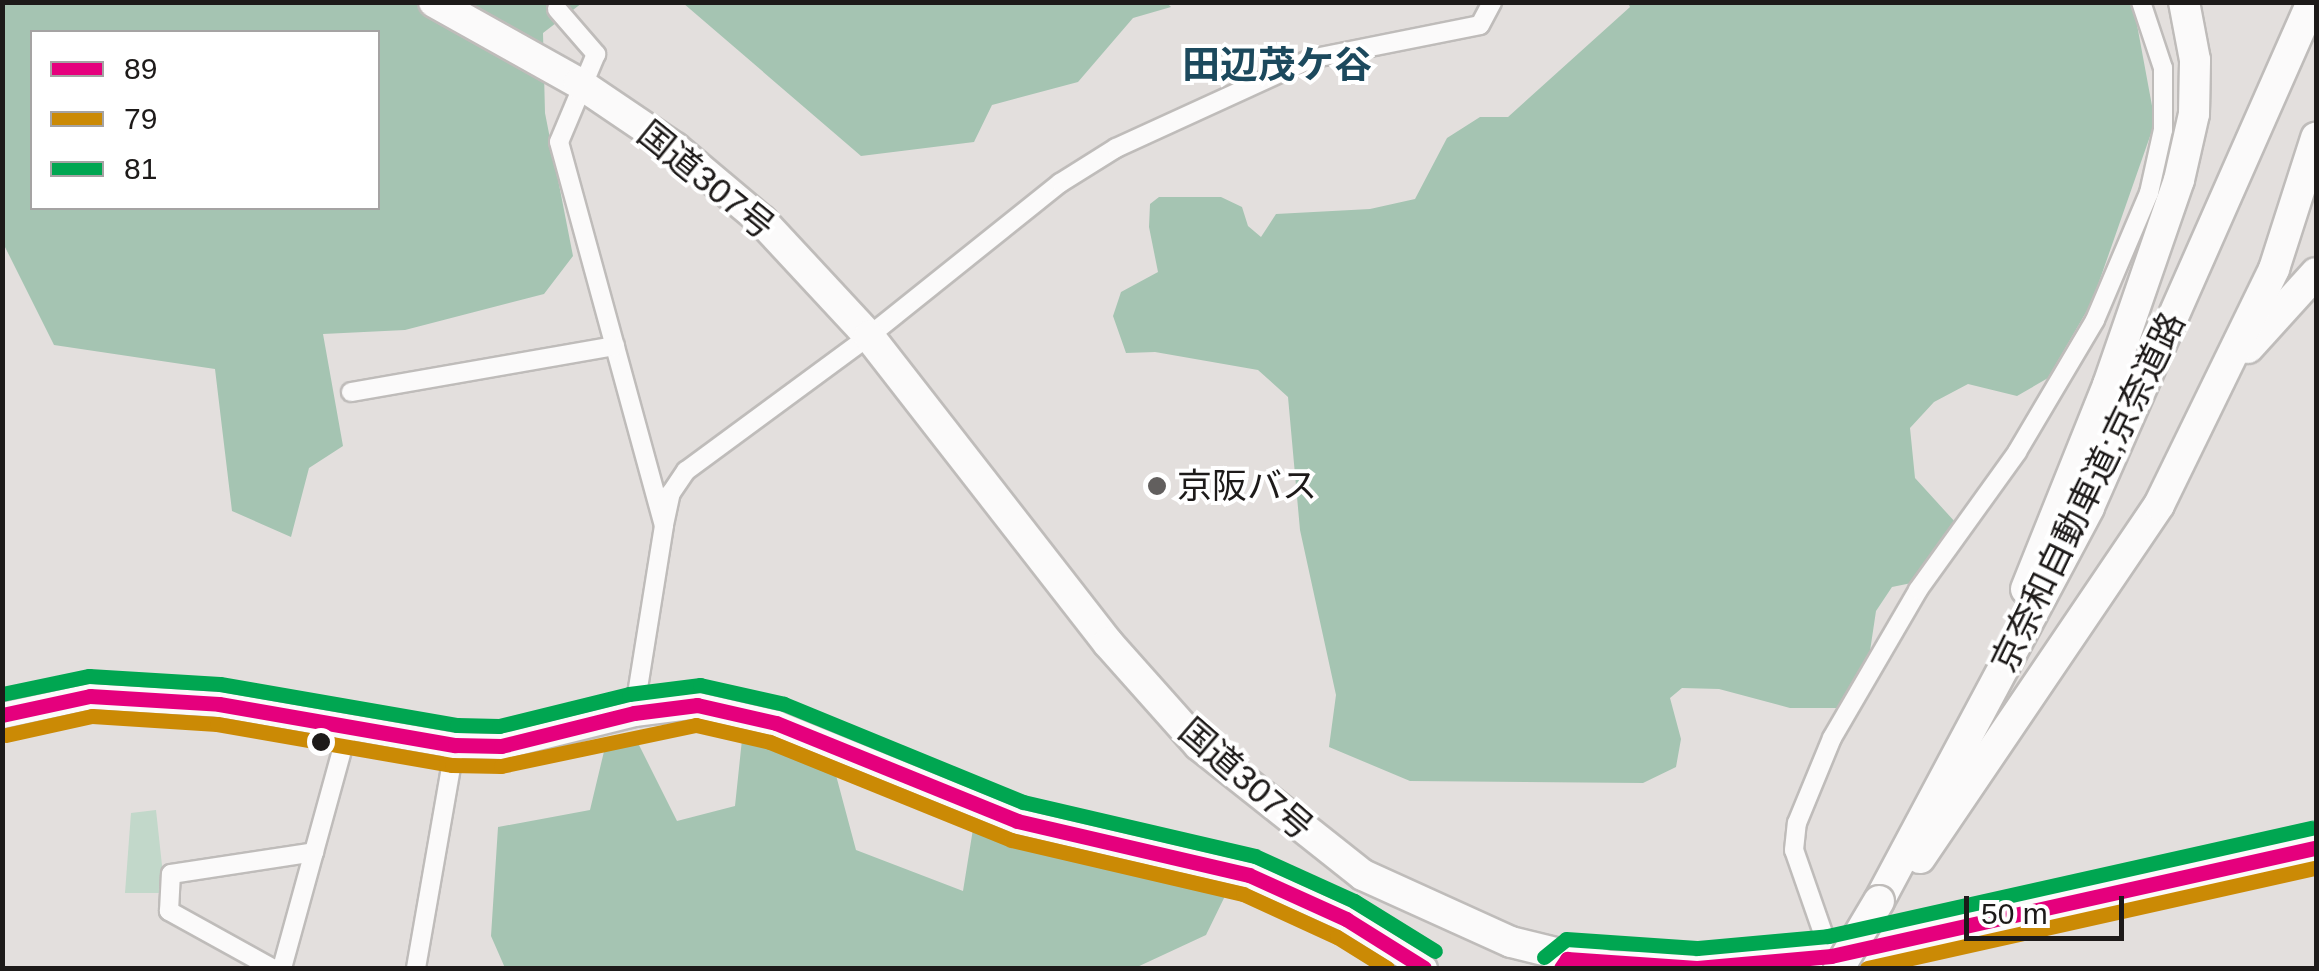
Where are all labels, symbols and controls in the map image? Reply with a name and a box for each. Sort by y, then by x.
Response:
legend [30,30,380,210]
district label: 田辺茂ケ谷 [1182,43,1372,89]
text: 89 [124,52,157,85]
text: 79 [124,102,157,135]
street label: 国道307号 [629,112,783,248]
text: 81 [124,152,157,185]
street label: 京奈和自動車道;京奈道路 [1983,305,2193,679]
place label: 京阪バス [1177,465,1317,507]
marker: 京阪バス [1146,475,1168,497]
street label: 国道307号 [1171,710,1321,848]
unlabelled marker [311,732,331,752]
scale bar [1969,876,2129,938]
text: 50 m [1981,897,2048,930]

